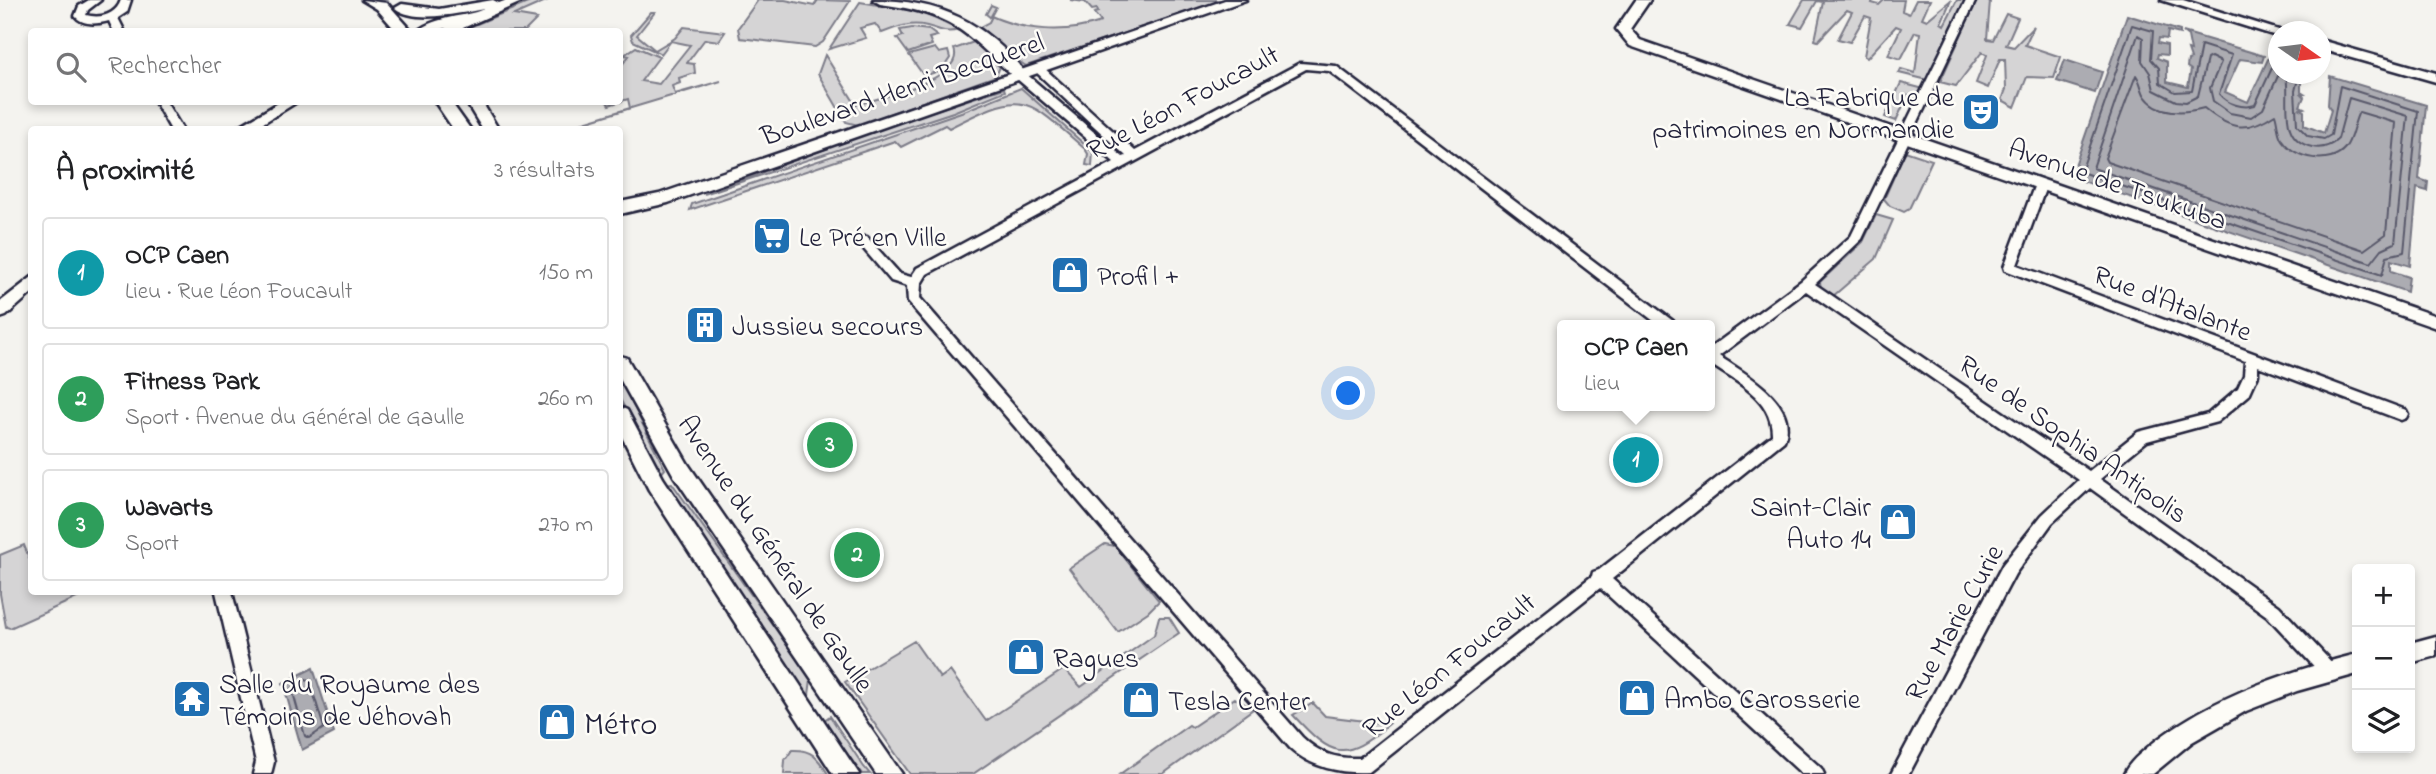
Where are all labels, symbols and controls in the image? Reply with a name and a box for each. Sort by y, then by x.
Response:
north arrow [2268,21,2331,84]
street label: Boulevard Henri Becquerel [755,24,1050,159]
search box [28,28,623,105]
street label: Rue Léon Foucault [1080,36,1287,172]
icon: search [52,48,90,86]
text: Rechercher [108,48,221,86]
place label: La Fabrique de patrimoines en Normandie [1652,79,1954,152]
theatre icon: La Fabrique de patrimoines en Normandie [1960,91,2002,133]
street label: Avenue de Tsukuba [2002,130,2232,243]
text: À proximité [56,150,194,194]
text: 3 résultats [494,155,595,188]
supermarket icon: Le Pré en Ville [751,215,793,257]
place label: Le Pré en Ville [799,219,947,260]
text: OCP Caen [125,238,229,276]
shop icon: Profil + [1049,254,1091,296]
street label: Rue d'Atalante [2086,256,2257,354]
text: 1 [77,257,85,290]
text: 150 m [539,257,593,290]
place label: Profil + [1097,258,1179,299]
text: Lieu · Rue Léon Foucault [125,276,352,309]
building icon: Jussieu secours [684,304,726,346]
place label: Jussieu secours [732,308,923,349]
popup [1557,320,1715,411]
text: OCP Caen [1584,330,1688,368]
street label: Rue de Sophia Antipolis [1949,346,2195,536]
text: Fitness Park [125,364,260,402]
text: Lieu [1584,368,1620,401]
your location [1331,376,1365,410]
text: 2 [75,383,87,416]
text: 260 m [538,383,593,416]
text: Sport · Avenue du Général de Gaulle [125,402,464,435]
street label: Avenue du Général de Gaulle [666,408,883,702]
pin: 3 [807,419,853,471]
pin: 1 [1613,434,1659,486]
place label: Saint-Clair Auto 14 [1750,489,1871,562]
text: Wavarts [125,490,213,528]
shop icon: Saint-Clair Auto 14 [1877,501,1919,543]
text: 3 [76,509,86,542]
text: 270 m [539,509,593,542]
text: Sport [125,528,179,561]
pin: 2 [834,529,880,581]
street label: Rue Marie Curie [1896,537,2016,710]
map controls [2352,564,2415,753]
button: + [2352,564,2415,627]
street label: Rue Léon Foucault [1355,584,1546,750]
button: − [2352,627,2415,690]
shop icon: Ragues [1005,636,1047,678]
place label: Ragues [1053,640,1139,681]
place label: Salle du Royaume des Témoins de Jéhovah [219,666,480,739]
shop icon: Ambo Carosserie [1616,677,1658,719]
temple icon: Salle du Royaume des Témoins de Jéhovah [171,678,213,720]
shop icon: Tesla Center [1120,679,1162,721]
place label: Ambo Carosserie [1664,681,1861,722]
place label: Tesla Center [1168,683,1310,724]
button: layers [2352,690,2415,753]
shop icon: Métro [536,701,578,743]
place label: Métro [584,702,657,750]

